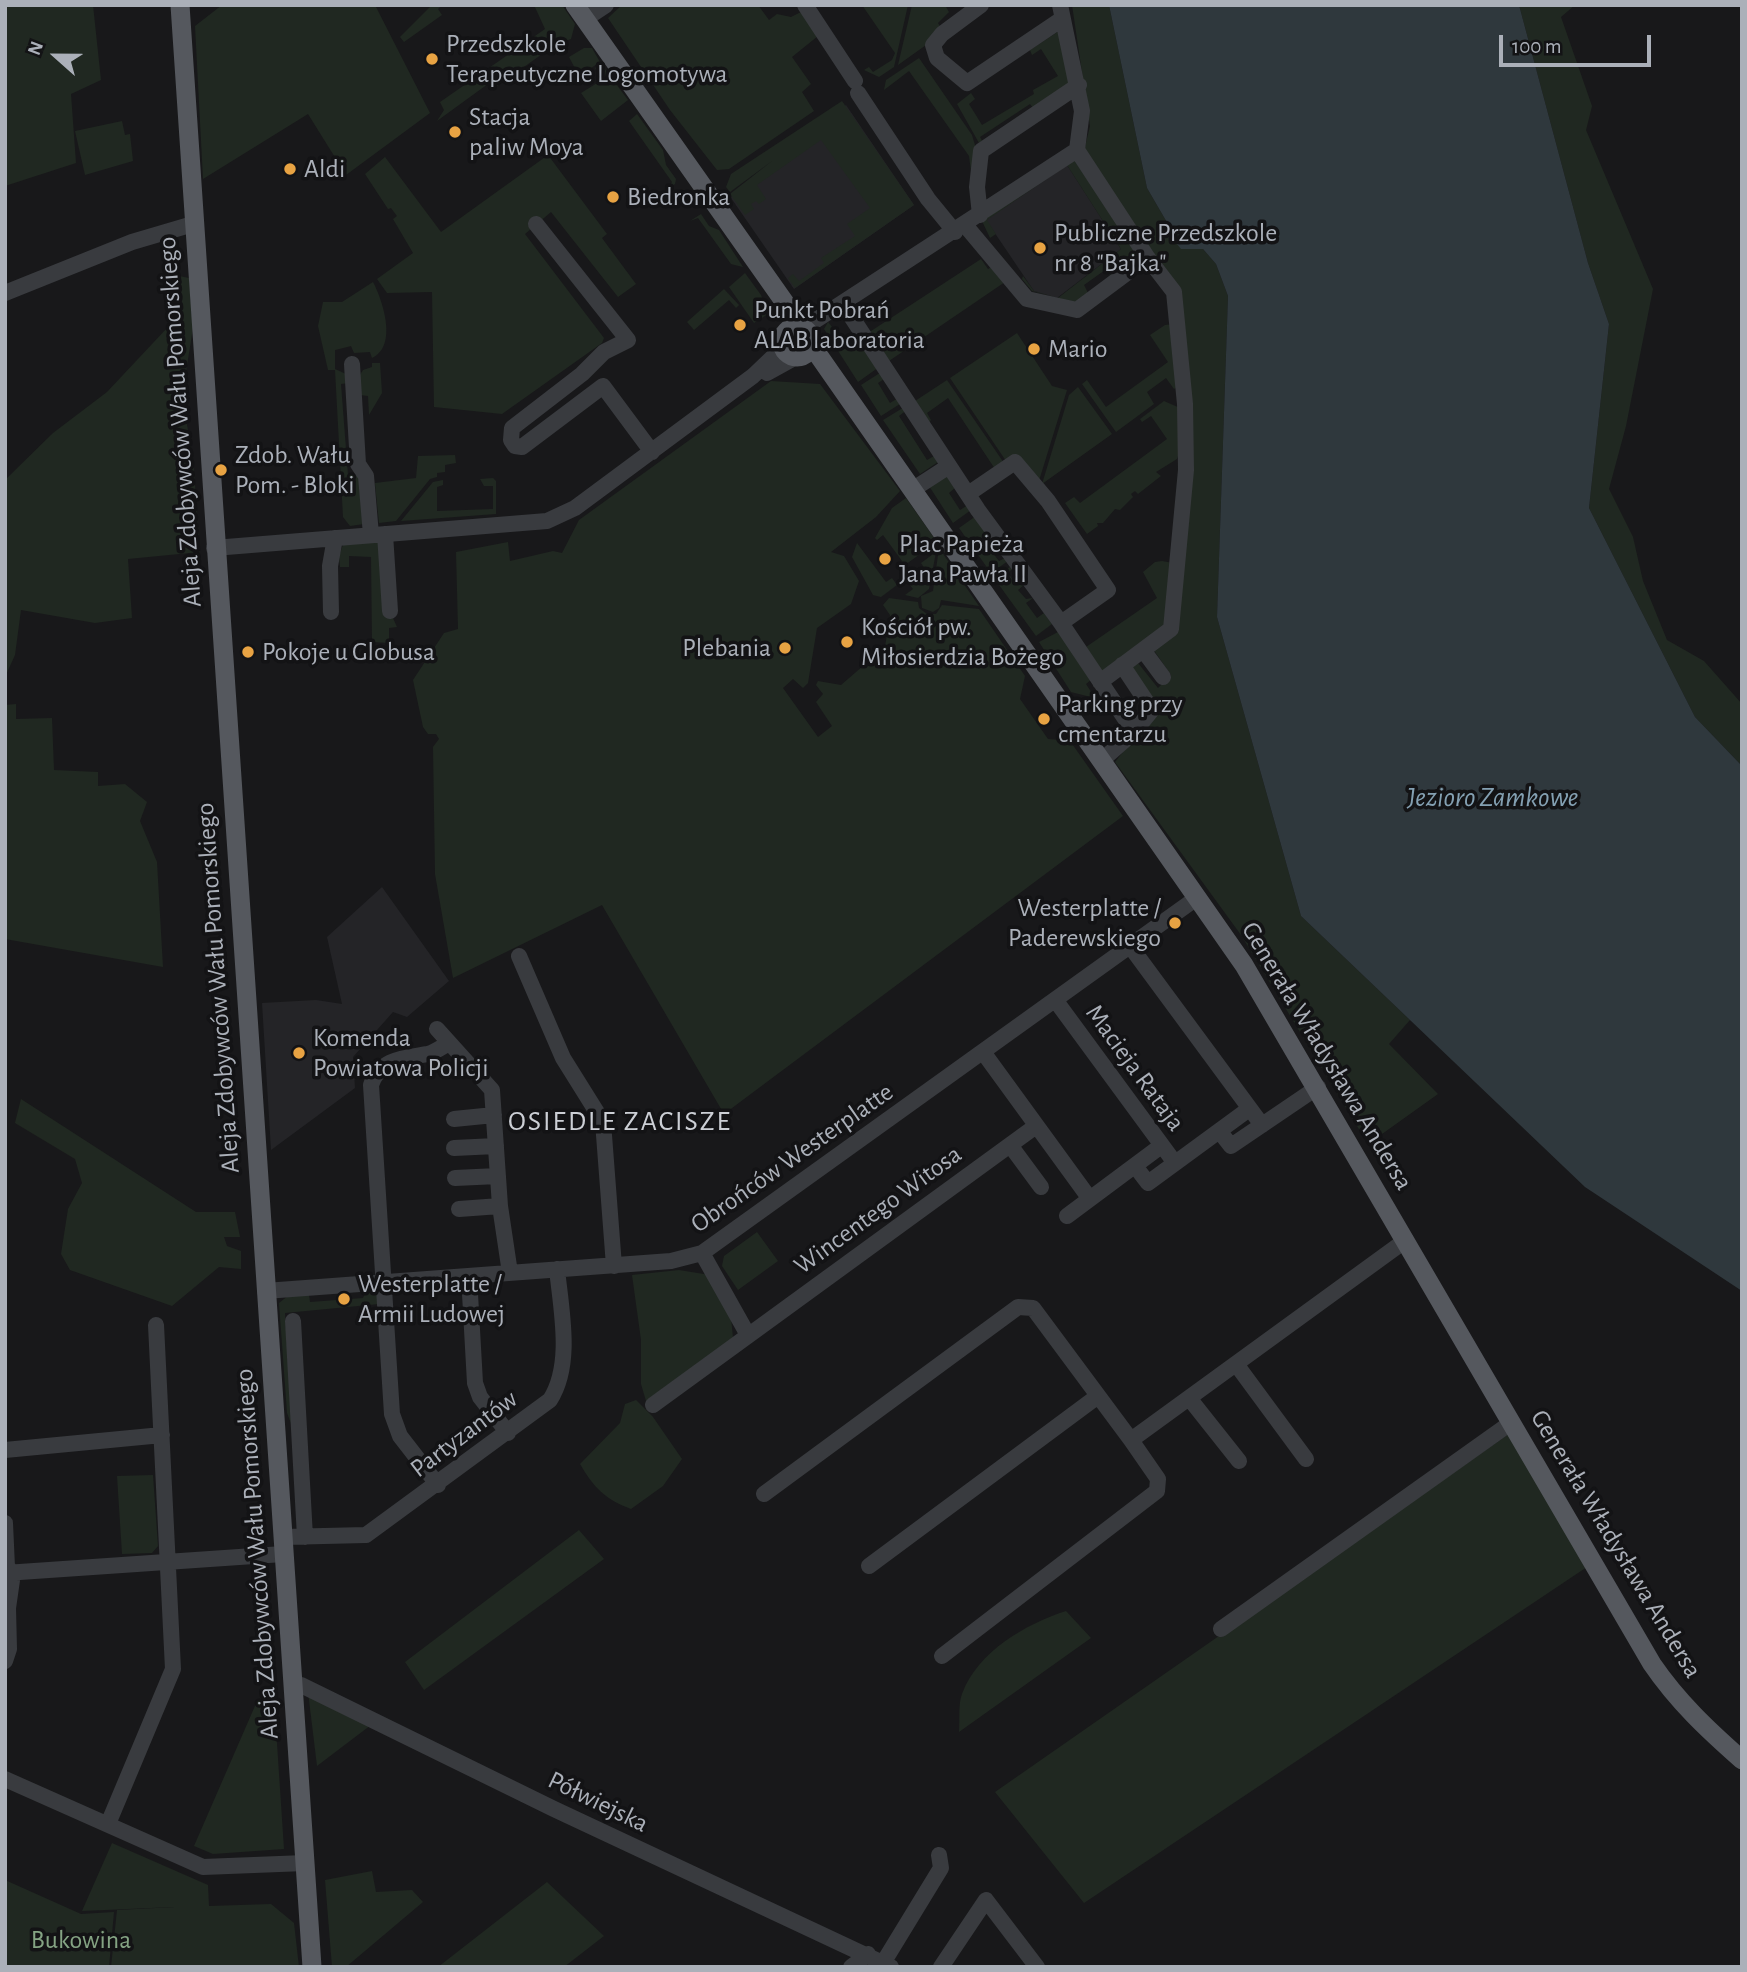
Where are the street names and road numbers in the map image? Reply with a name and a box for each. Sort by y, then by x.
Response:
street label: Aleja Zdobywców Wału Pomorskiego [151,236,209,608]
street label: Aleja Zdobywców Wału Pomorskiego [189,802,247,1174]
street label: Generała Władysława Andersa [1234,916,1420,1196]
street label: Macieja Rataja [1079,999,1191,1137]
street label: Obrońców Westerplatte [685,1076,899,1240]
street label: Wincentego Witosa [788,1139,968,1281]
street label: Aleja Zdobywców Wału Pomorskiego [228,1368,286,1740]
street label: Partyzantów [404,1384,524,1484]
street label: Generała Władysława Andersa [1523,1404,1709,1684]
street label: Półwiejska [543,1764,653,1840]

